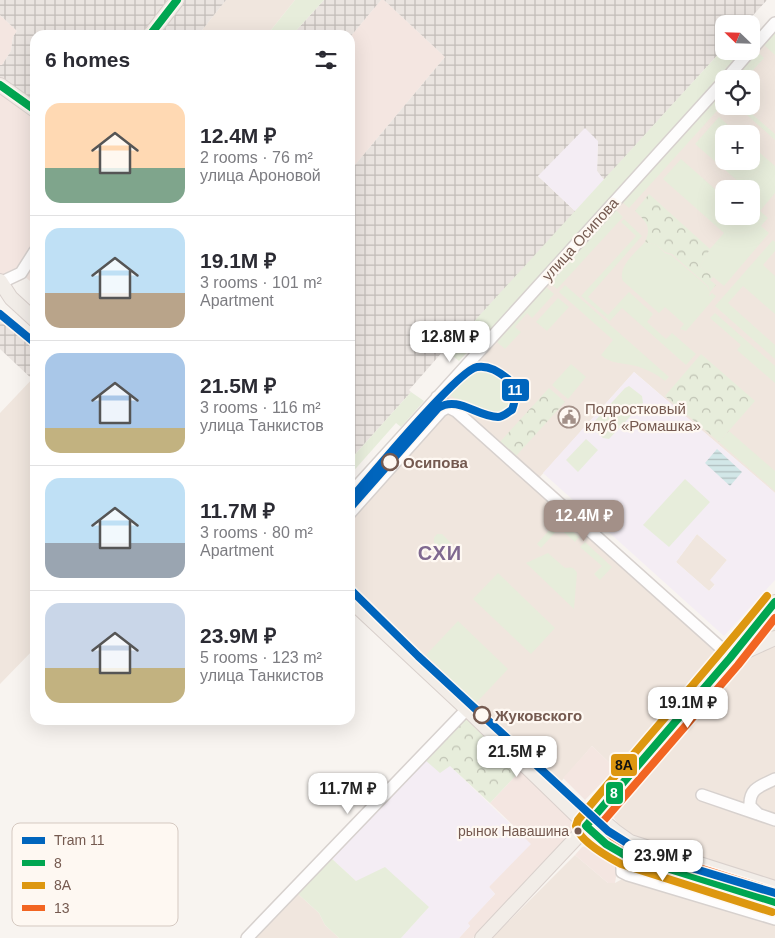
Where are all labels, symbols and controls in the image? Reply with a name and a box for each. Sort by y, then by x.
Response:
north arrow [715,15,760,60]
map controls [715,15,760,225]
icon: filters [312,46,340,74]
text: 6 homes [45,48,130,71]
button: locate [715,70,760,115]
icon: home [85,123,145,183]
text: 12.4M ₽ [200,124,276,147]
button: + [715,125,760,170]
text: 2 rooms · 76 m² [200,149,313,166]
text: улица Ароновой [200,167,321,184]
button: − [715,180,760,225]
street label: улица Осипова [538,194,622,284]
icon: home [85,248,145,308]
text: 19.1M ₽ [200,249,276,272]
text: 3 rooms · 101 m² [200,274,322,291]
text: Apartment [200,292,274,309]
pin: 12.8M ₽ [404,320,496,363]
text: 12.8M ₽ [421,328,479,345]
icon: home [85,373,145,433]
text: 21.5M ₽ [200,374,276,397]
line badge: 11 [501,378,530,402]
text: 11 [508,382,523,398]
text: 3 rooms · 116 m² [200,399,321,416]
place label: Подростковый клуб «Ромашка» [585,400,701,434]
public building icon: Подростковый клуб «Ромашка» [557,405,581,429]
text: улица Танкистов [200,417,324,434]
marker: Осипова [381,453,399,471]
place label: Осипова [403,454,468,471]
icon: home [85,498,145,558]
text: 11.7M ₽ [200,499,275,522]
pin: 12.4M ₽ [538,500,630,542]
text: 12.4M ₽ [555,507,613,524]
text: 3 rooms · 80 m² [200,524,313,541]
text: Apartment [200,542,274,559]
district label: СХИ [418,542,462,564]
icon: home [85,623,145,683]
text: 23.9M ₽ [200,624,276,647]
text: 5 rooms · 123 m² [200,649,322,666]
text: улица Танкистов [200,667,324,684]
pin: 19.1M ₽ [642,686,734,729]
text: 19.1M ₽ [659,694,717,711]
marker: Жуковского [473,706,491,724]
place label: Жуковского [494,707,582,724]
pin: 21.5M ₽ [471,736,563,778]
text: 21.5M ₽ [488,743,546,760]
line badge: 8А [610,753,638,777]
text: 8А [615,757,633,773]
pin: 11.7M ₽ [302,772,394,815]
text: 11.7M ₽ [319,780,377,797]
line badge: 8 [605,781,624,805]
text: 8 [610,785,618,801]
legend [12,823,178,926]
place label: рынок Навашина [458,823,569,839]
marker: рынок Навашина [573,826,583,836]
text: Tram 11 [54,832,105,848]
pin: 23.9M ₽ [617,840,709,882]
text: 23.9M ₽ [634,847,692,864]
text: 8 [54,855,62,871]
text: 8А [54,877,72,893]
text: 13 [54,900,70,916]

